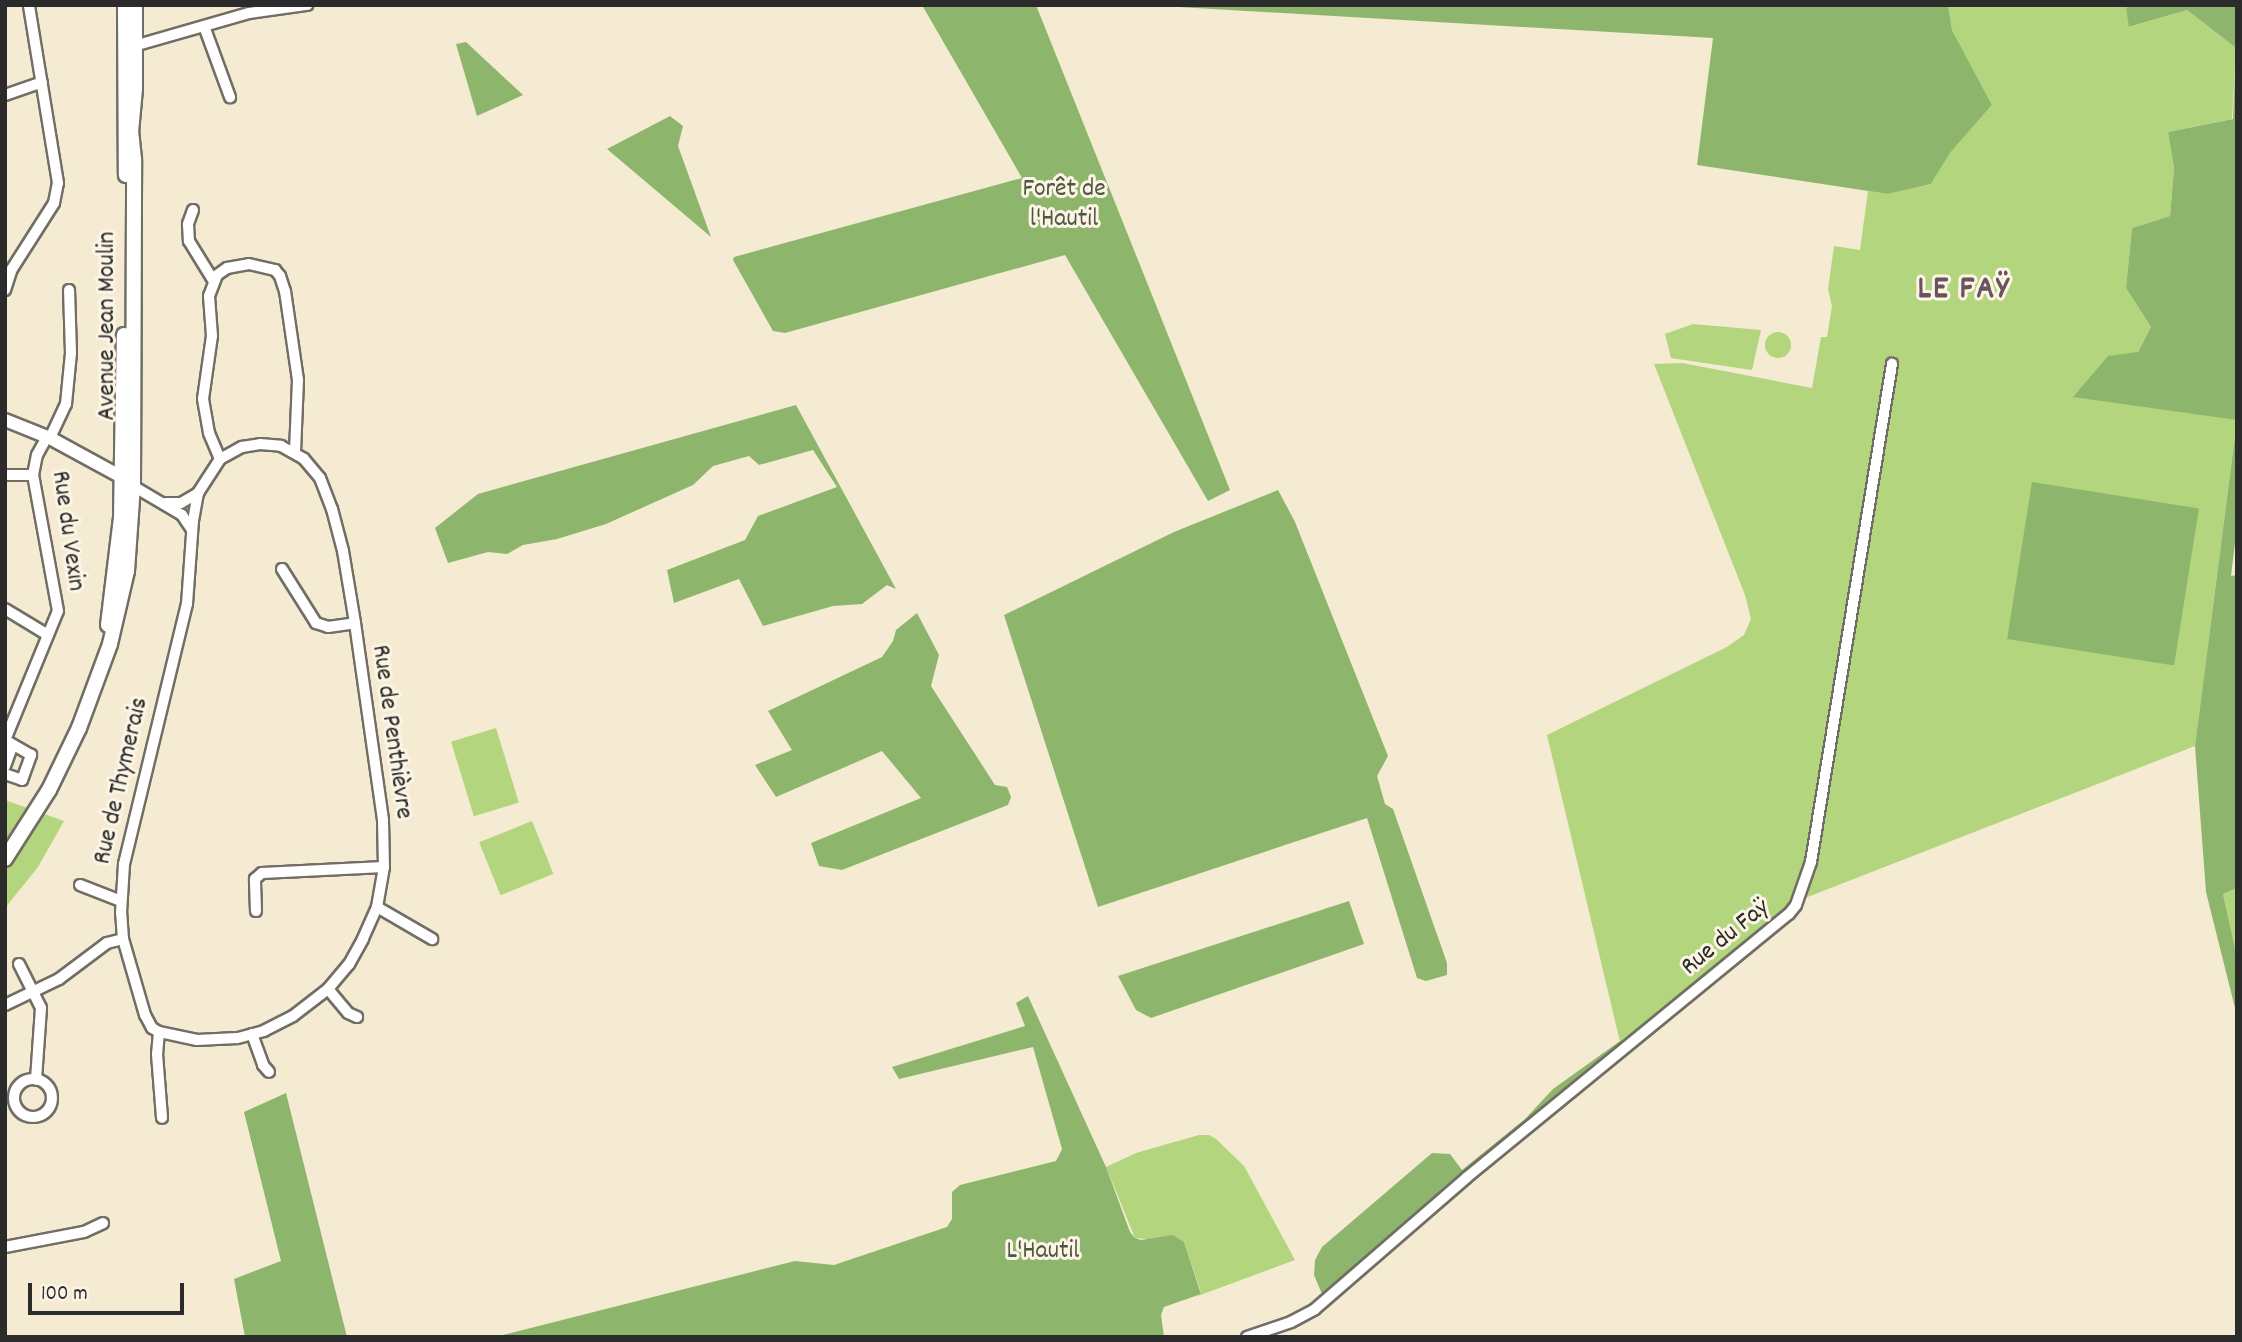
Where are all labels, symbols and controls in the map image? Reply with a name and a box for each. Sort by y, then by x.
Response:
park label: Forêt de l'Hautil [1022,174,1106,235]
street label: Avenue Jean Moulin [92,231,124,421]
district label: LE FAŸ [1918,271,2010,311]
street label: Rue du Vexin [43,469,91,593]
street label: Rue de Penthièvre [363,643,419,821]
street label: Rue de Thymerais [88,694,156,868]
street label: Rue du Faÿ [1675,893,1777,983]
park label: L'Hautil [1006,1236,1080,1268]
scale bar [32,1268,187,1312]
text: 100 m [41,1280,88,1310]

